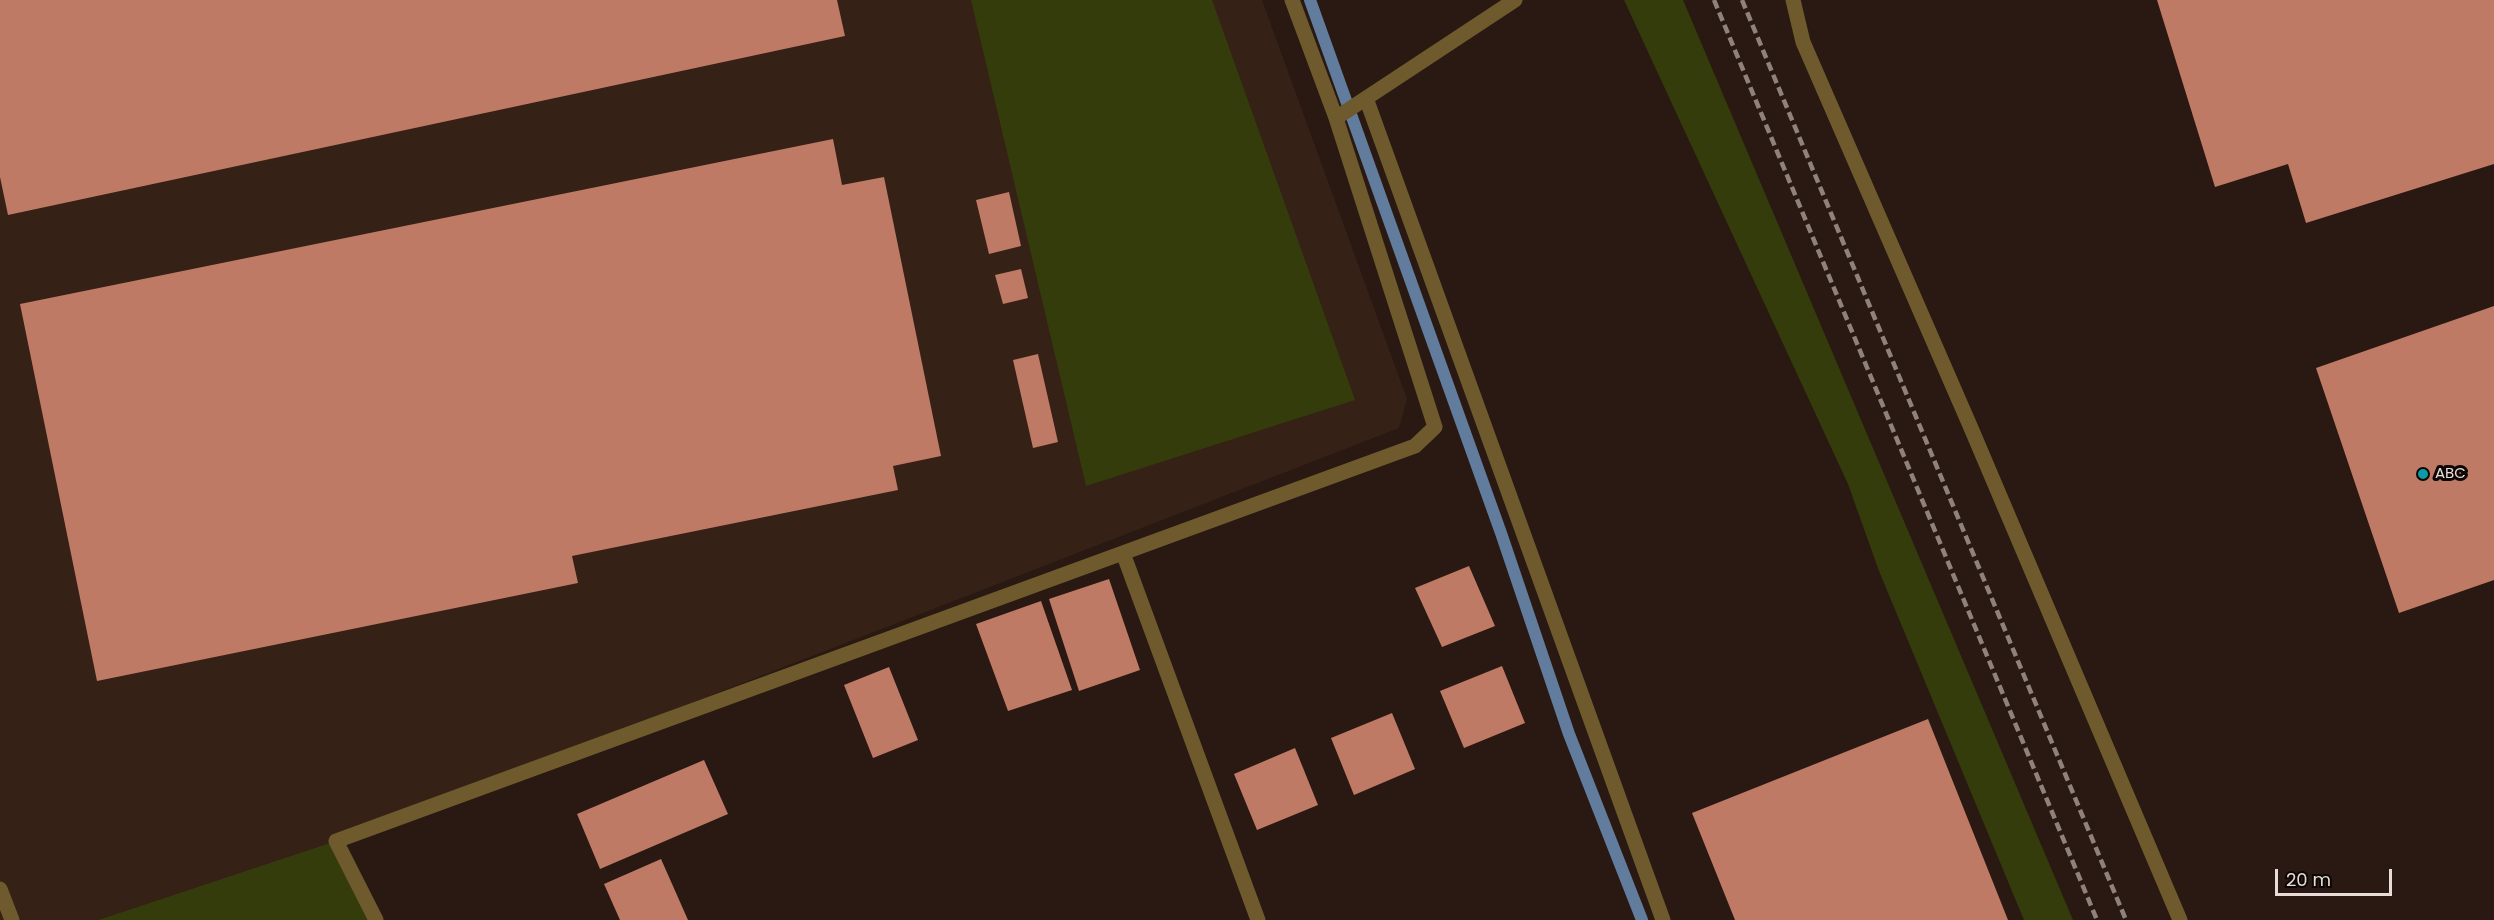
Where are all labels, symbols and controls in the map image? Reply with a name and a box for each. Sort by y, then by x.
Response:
place label: ABC [2435,465,2466,483]
marker: ABC [2416,467,2430,481]
scale bar [2278,857,2395,895]
text: 20 m [2286,867,2331,892]

